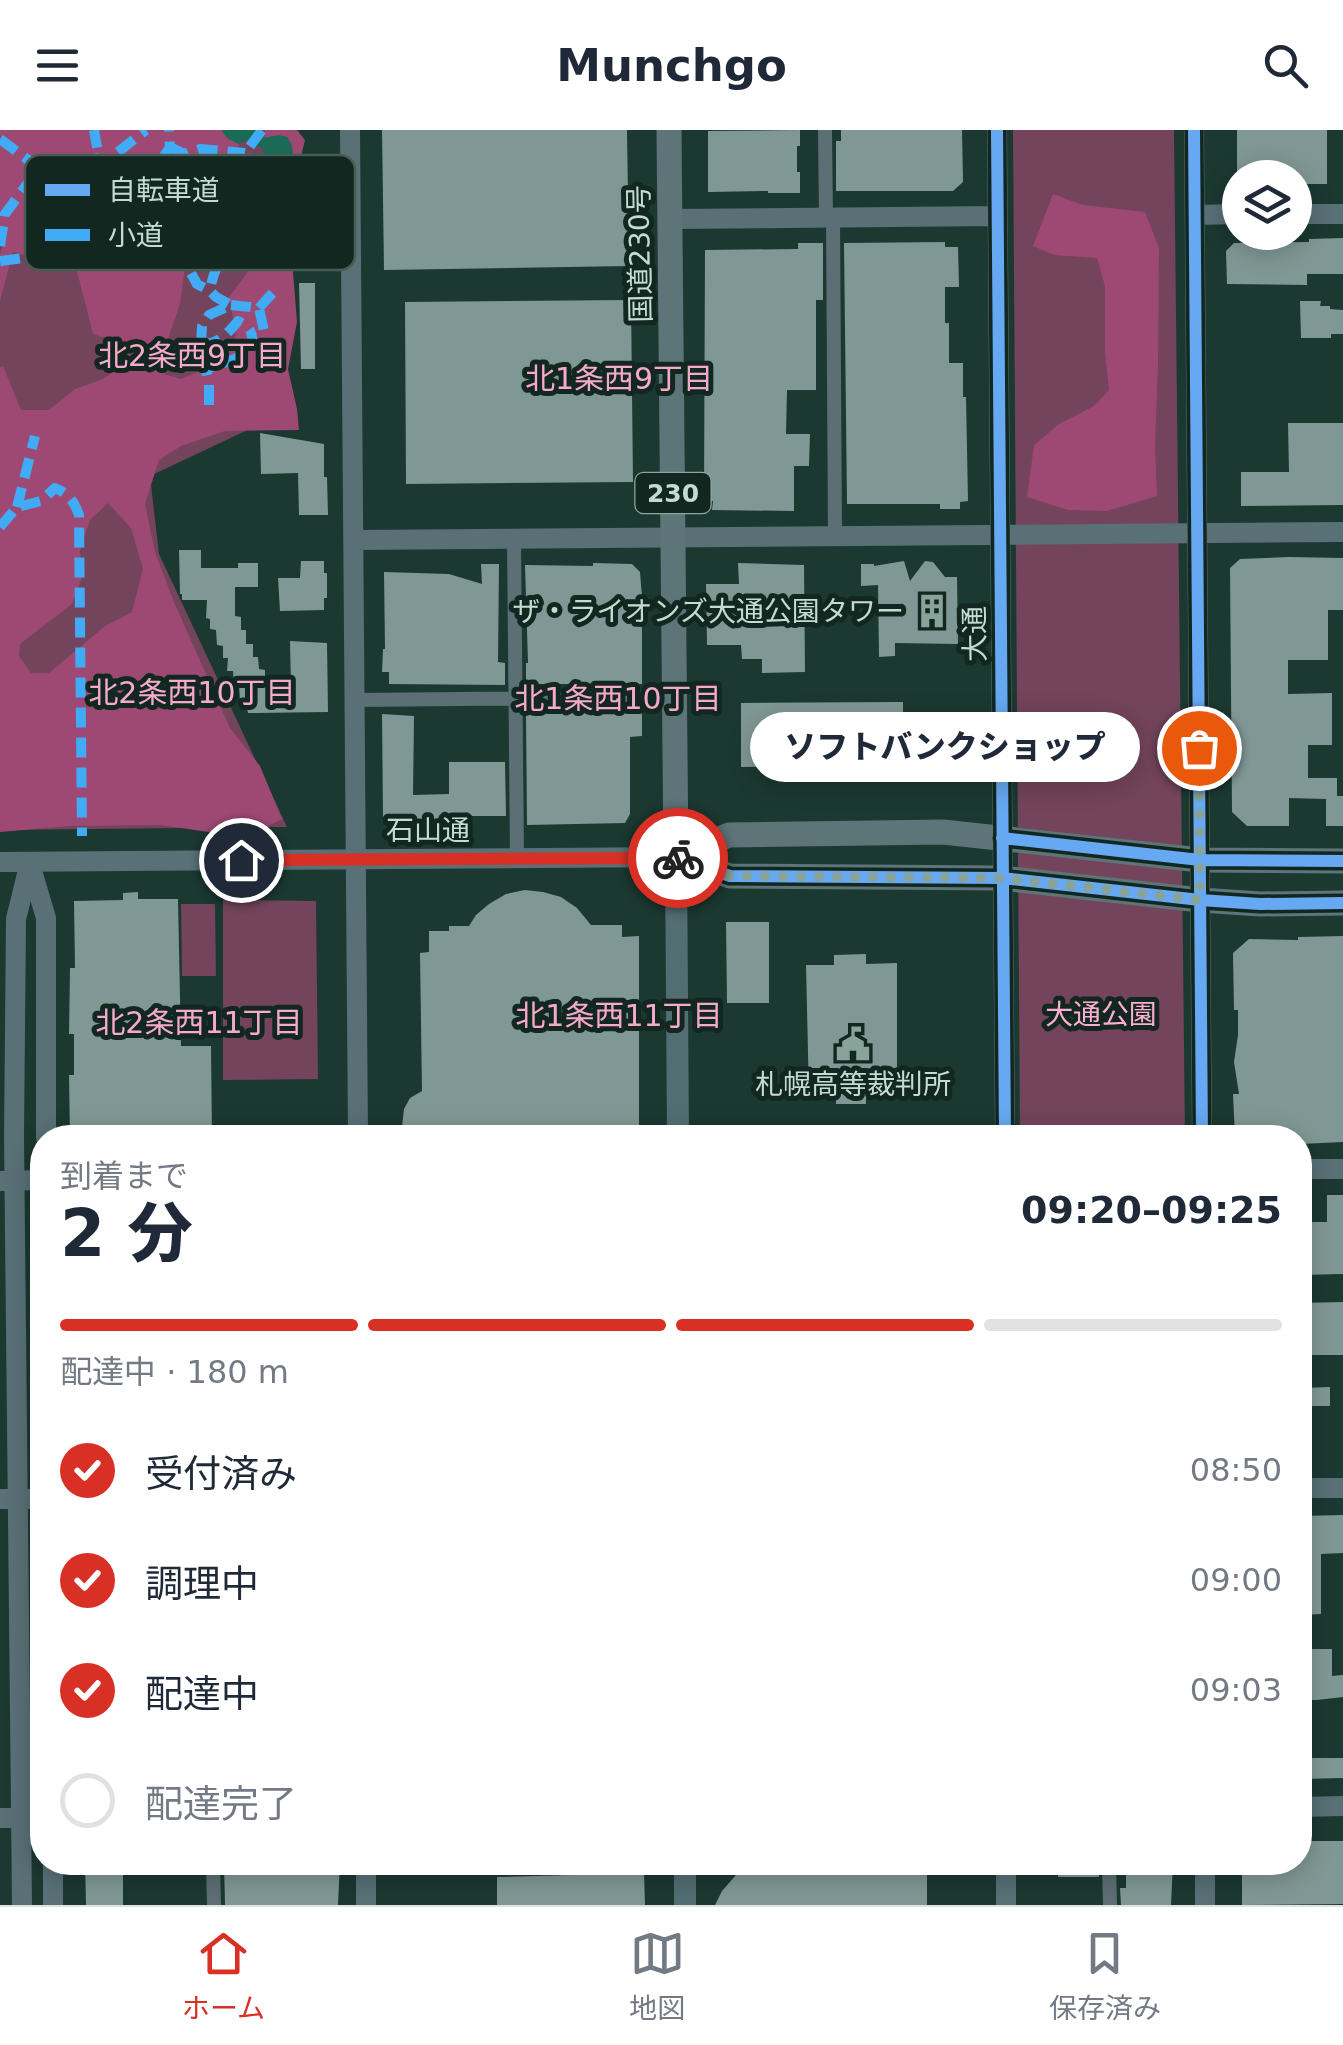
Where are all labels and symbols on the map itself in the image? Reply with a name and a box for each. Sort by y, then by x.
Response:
legend [25,155,355,270]
text: 自転車道 [108,174,220,207]
street label: 国道230号 [622,185,658,323]
text: 小道 [108,219,164,252]
district label: 北2条西9丁目 [98,338,286,373]
district label: 北1条西9丁目 [525,361,713,396]
road number: 230 [636,473,710,513]
building icon: ザ・ライオンズ大通公園タワー [913,592,951,630]
place label: ザ・ライオンズ大通公園タワー [513,595,904,628]
street label: 大通 [958,606,992,662]
district label: 北2条西10丁目 [88,675,296,710]
district label: 北1条西10丁目 [514,681,722,716]
pin [1157,706,1242,791]
callout: ソフトバンクショップ [749,713,1139,783]
courier [628,808,728,908]
street label: 石山通 [386,814,470,847]
pin [199,818,284,903]
district label: 北1条西11丁目 [515,998,723,1033]
park label: 大通公園 [1045,998,1157,1031]
district label: 北2条西11丁目 [95,1005,303,1040]
public building icon: 札幌高等裁判所 [834,1025,872,1063]
place label: 札幌高等裁判所 [755,1068,951,1101]

